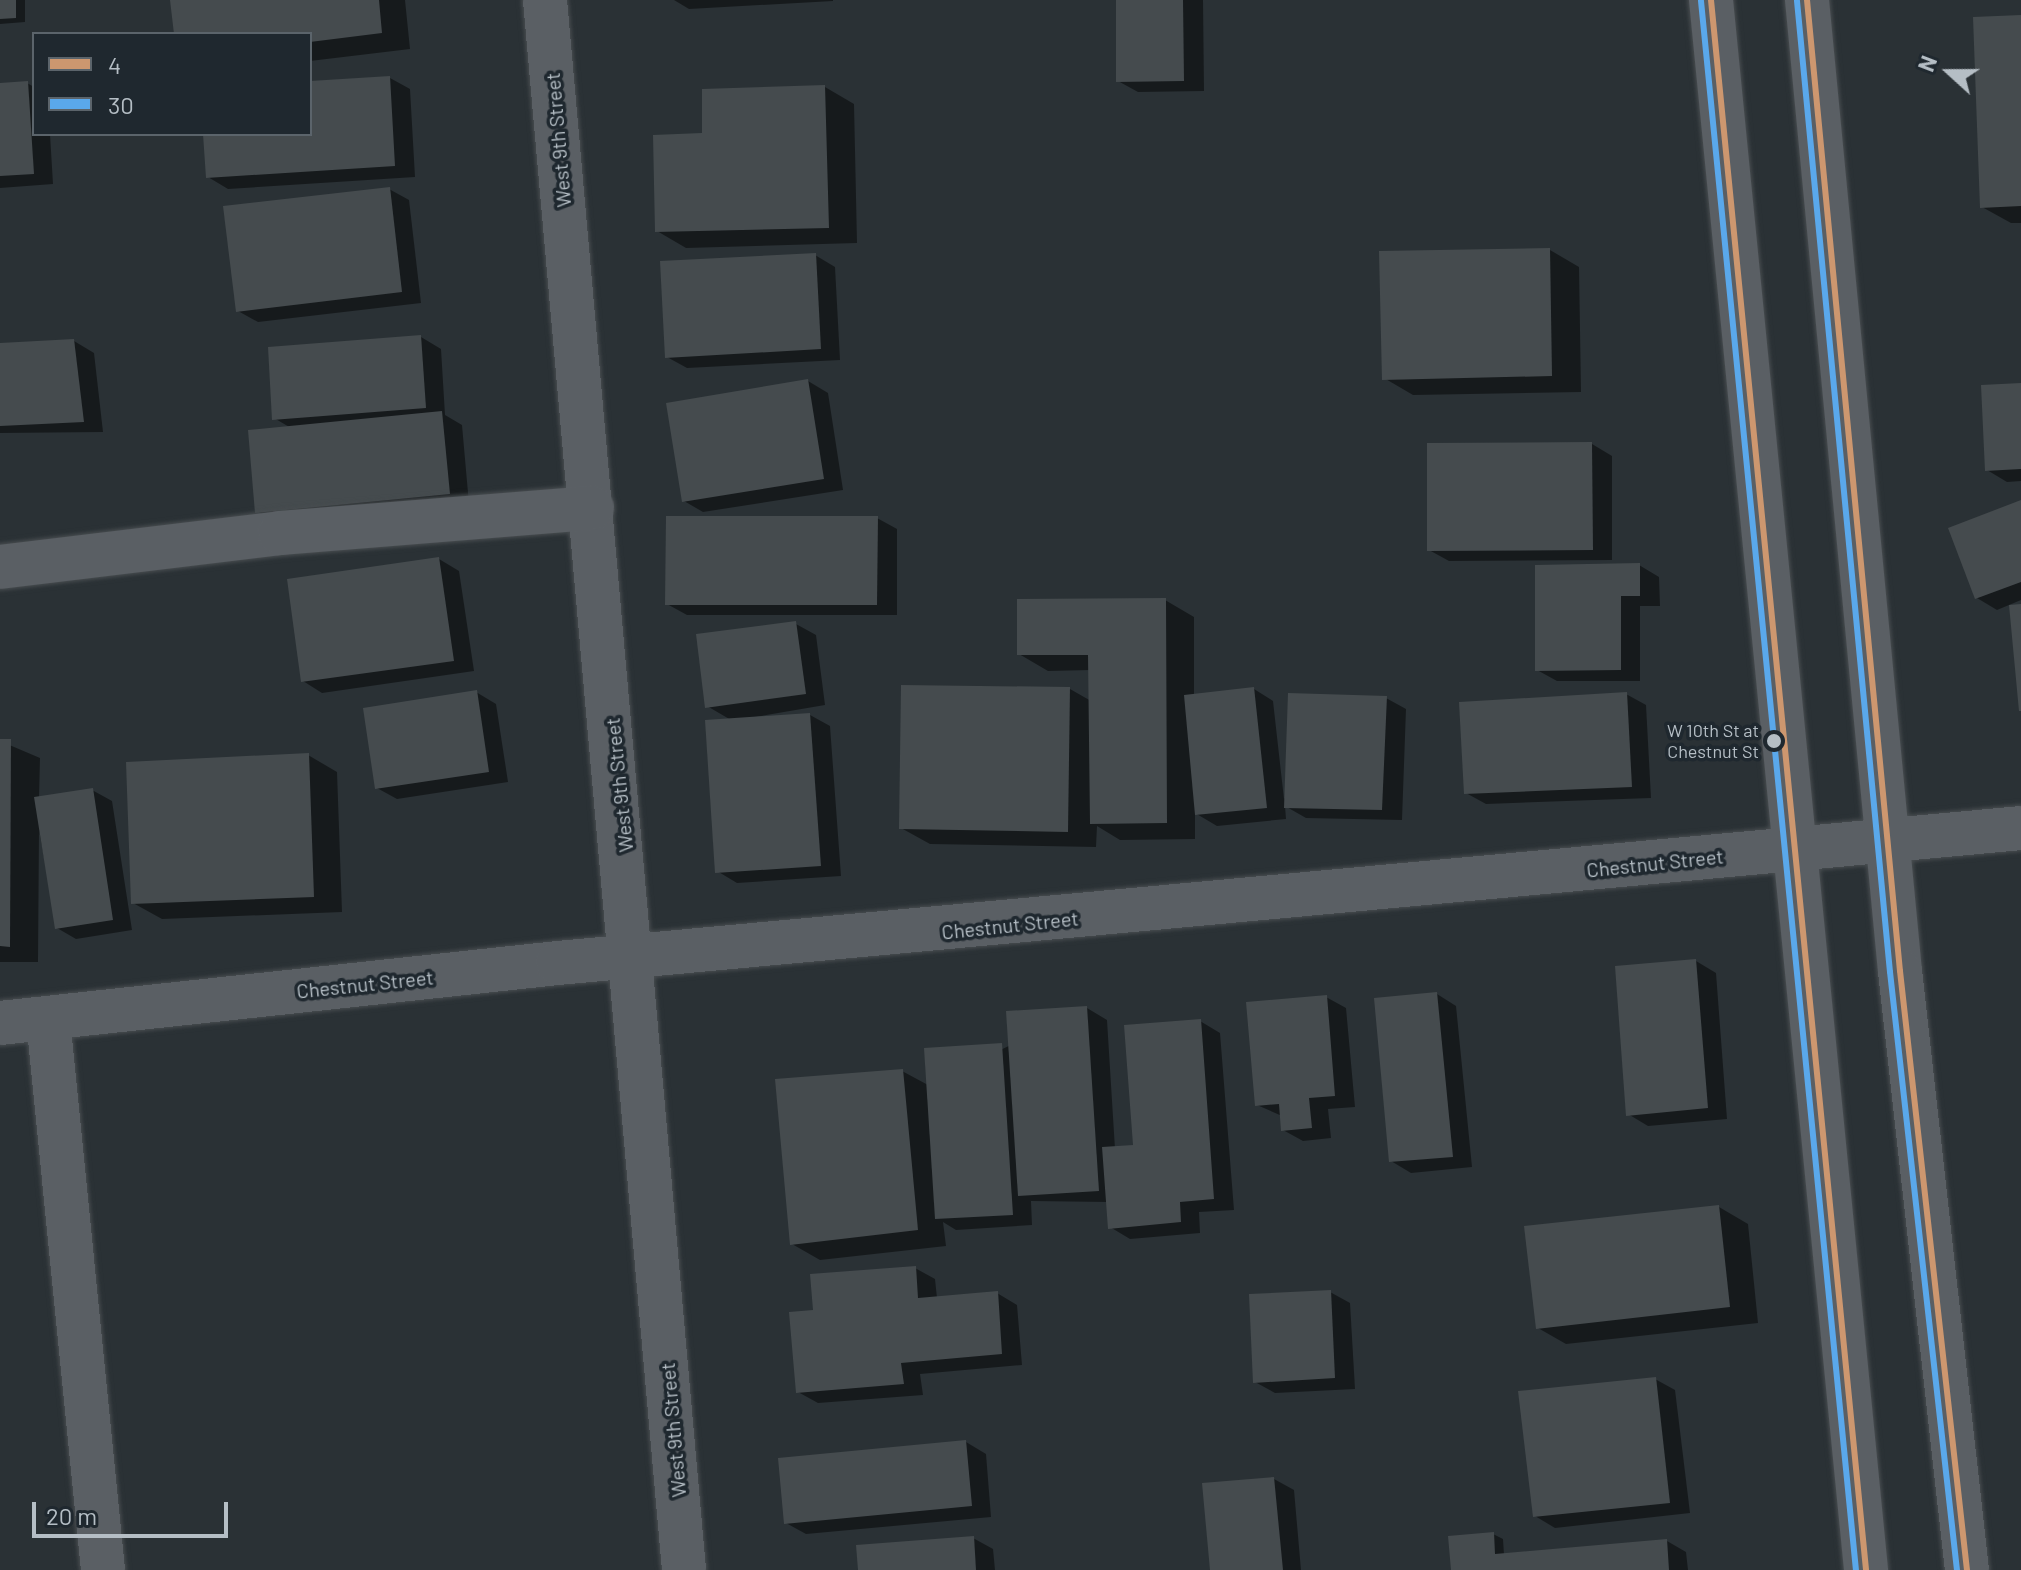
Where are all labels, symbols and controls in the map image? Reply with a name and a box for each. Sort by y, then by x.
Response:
legend [32,32,312,136]
north arrow [1909,32,1989,112]
text: 4 [108,50,121,79]
text: N [1912,52,1941,75]
street label: West 9th Street [540,72,576,208]
text: 30 [108,90,134,119]
street label: West 9th Street [600,717,638,853]
place label: W 10th St at Chestnut St [1667,720,1759,762]
marker: W 10th St at Chestnut St [1766,733,1782,749]
street label: Chestnut Street [1585,844,1725,882]
street label: Chestnut Street [940,906,1080,944]
street label: Chestnut Street [295,965,435,1003]
street label: West 9th Street [655,1362,691,1498]
scale bar [36,1486,232,1536]
text: 20 m [46,1501,97,1530]

